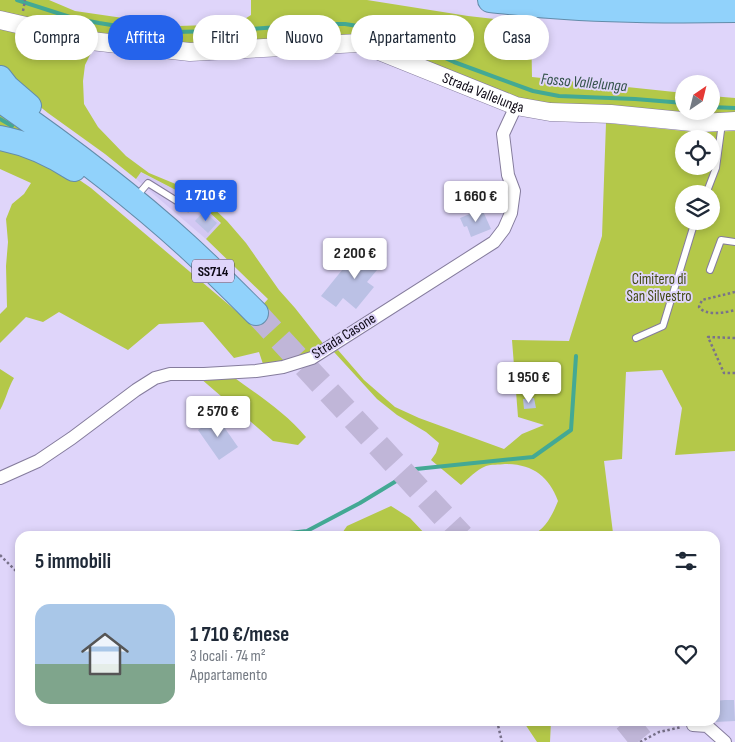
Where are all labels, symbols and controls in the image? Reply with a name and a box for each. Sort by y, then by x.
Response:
chip: Compra [15,15,98,60]
chip: Affitta [108,15,183,60]
chip: Filtri [193,15,257,60]
chip: Nuovo [267,15,341,60]
chip: Appartamento [351,15,474,60]
chip: Casa [484,15,549,60]
street label: Strada Vallelunga [440,68,525,117]
water label: Fosso Vallelunga [540,70,628,96]
north arrow [675,75,720,120]
map controls [675,75,720,230]
button: locate [675,130,720,175]
pin: 1 710 € [160,180,252,222]
pin: 1 660 € [430,180,522,223]
button: layers [675,185,720,230]
text: 1 710 € [186,186,226,205]
text: 1 660 € [455,187,497,206]
pin: 2 200 € [309,238,401,280]
text: 2 200 € [334,244,376,263]
road number: SS714 [192,260,234,282]
park label: Cimitero di San Silvestro [627,270,691,306]
street label: Strada Casone [308,309,380,363]
pin: 1 950 € [483,362,575,404]
text: 1 950 € [508,368,550,387]
pin: 2 570 € [172,396,264,438]
text: 2 570 € [197,402,239,421]
icon: filters [672,547,700,575]
text: 5 immobili [35,549,111,574]
text: 1 710 €/mese [190,622,289,647]
icon: home [75,624,135,684]
icon: heart [672,640,700,668]
text: 3 locali · 74 m² [190,647,266,666]
text: Appartamento [190,666,267,685]

